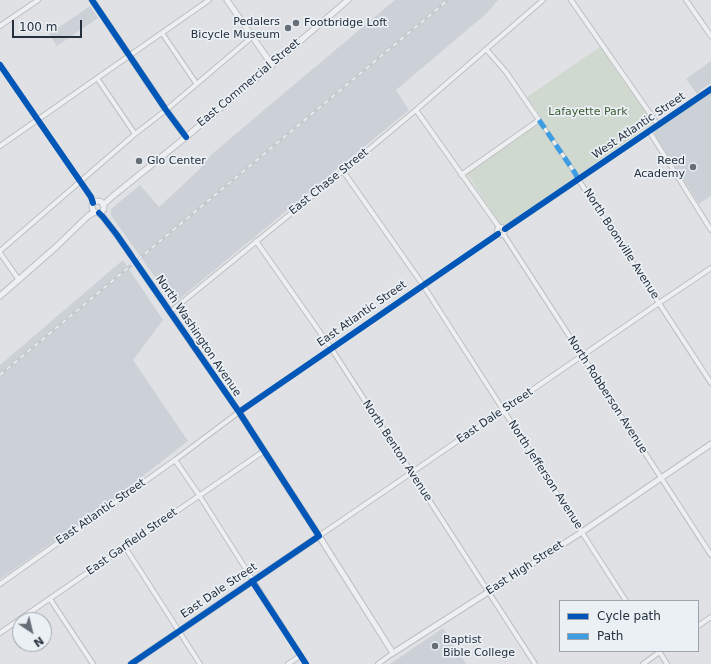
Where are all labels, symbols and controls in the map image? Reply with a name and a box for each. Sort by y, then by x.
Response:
scale bar [14,12,84,38]
place label: Pedalers Bicycle Museum [191,15,280,41]
place label: Footbridge Loft [304,16,387,30]
marker: Footbridge Loft [291,18,301,28]
text: 100 m [19,20,57,34]
marker: Pedalers Bicycle Museum [283,23,293,33]
street label: East Commercial Street [195,36,303,130]
street label: West Atlantic Street [590,90,688,162]
park label: Lafayette Park [548,105,628,119]
street label: East Chase Street [287,146,371,218]
place label: Glo Center [147,154,206,168]
place label: Reed Academy [634,154,685,180]
marker: Glo Center [134,156,144,166]
marker: Reed Academy [688,162,698,172]
street label: North Boonville Avenue [580,186,662,302]
street label: North Washington Avenue [152,273,244,399]
street label: East Atlantic Street [315,278,409,350]
street label: North Robberson Avenue [564,334,650,456]
street label: East Dale Street [454,386,536,446]
street label: North Benton Avenue [359,398,435,504]
street label: North Jefferson Avenue [505,418,585,532]
street label: East Atlantic Street [54,476,148,548]
street label: East Garfield Street [84,506,180,578]
street label: East High Street [484,538,566,598]
street label: East Dale Street [178,561,260,621]
legend [559,600,699,652]
text: Cycle path [597,609,661,623]
north arrow [12,612,52,652]
text: Path [597,629,623,643]
text: N [31,633,46,649]
place label: Baptist Bible College [443,633,515,659]
marker: Baptist Bible College [430,641,440,651]

